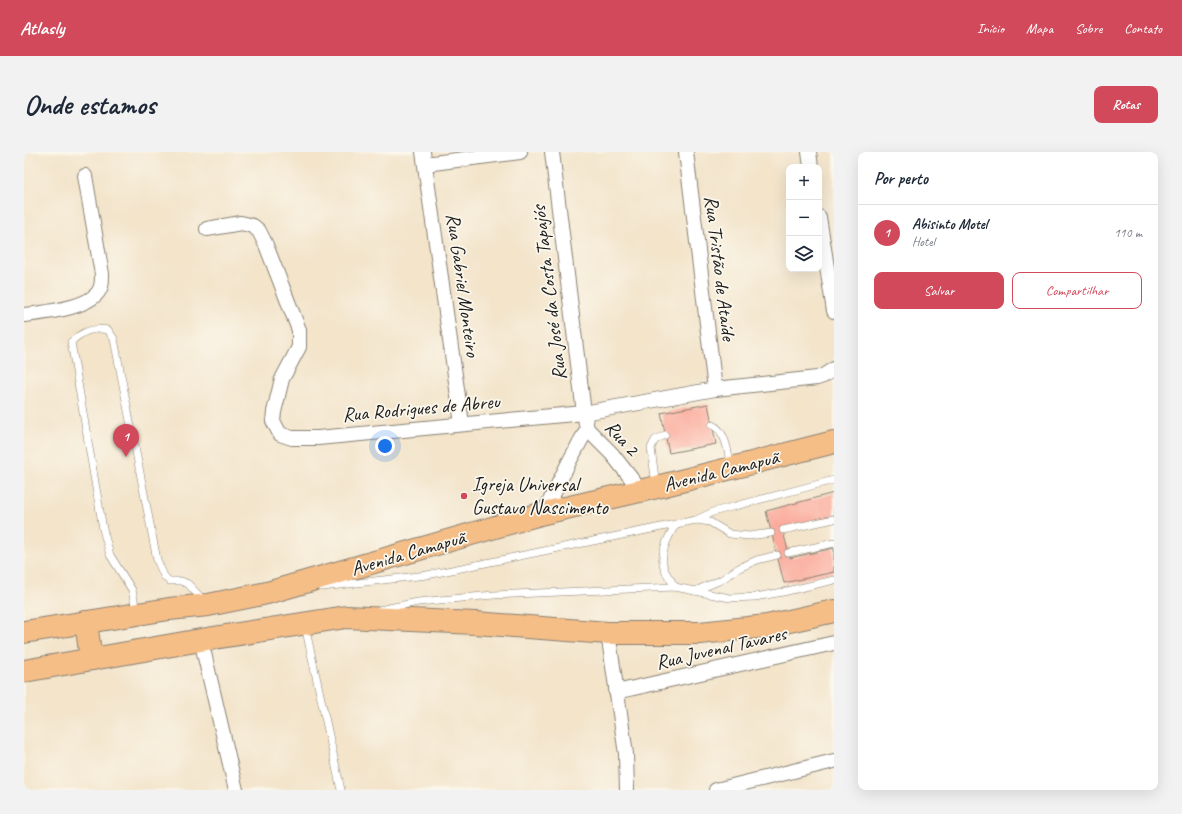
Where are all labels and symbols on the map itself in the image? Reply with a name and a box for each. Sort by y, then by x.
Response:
street label: Rua Tristão de Ataíde [699,194,741,343]
street label: Rua José da Costa Tapajós [526,202,572,382]
street label: Rua Gabriel Monteiro [441,212,486,359]
street label: Rua Rodrigues de Abreu [341,389,502,427]
street label: Rua 2 [600,415,646,462]
pin: 1 [113,424,139,457]
your location [375,436,395,456]
street label: Avenida Camapuã [661,444,783,497]
place label: Igreja Universal Gustavo Nascimento [472,472,609,520]
marker: Igreja Universal Gustavo Nascimento [459,491,469,501]
street label: Avenida Camapuã [348,524,470,581]
street label: Rua Juvenal Tavares [653,620,791,675]

